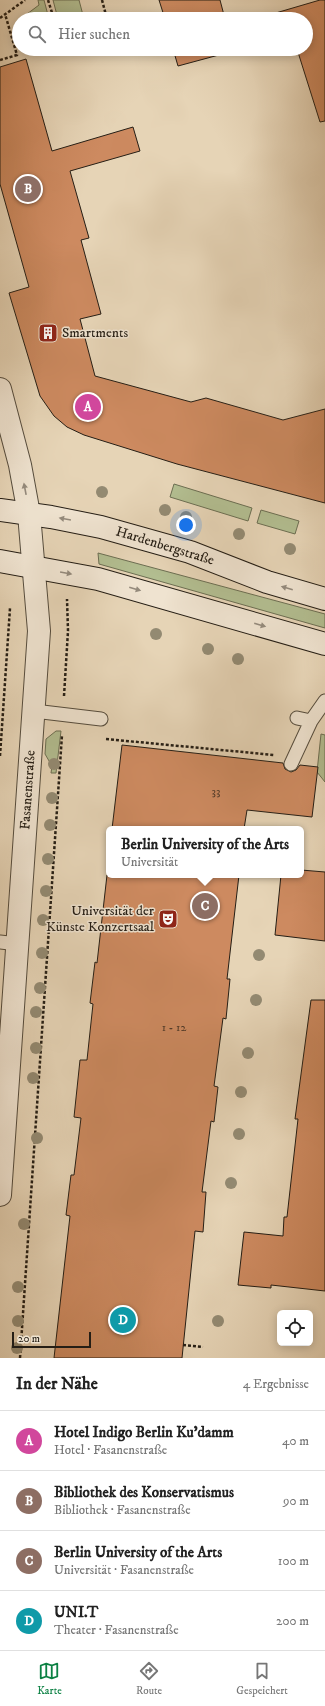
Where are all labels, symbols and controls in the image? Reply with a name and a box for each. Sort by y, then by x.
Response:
search box [12,12,313,56]
icon: search [26,23,48,45]
text: Hier suchen [58,25,130,44]
pin: B [15,174,41,204]
building icon: Smartments [37,322,59,344]
place label: Smartments [62,324,128,342]
pin: A [75,392,101,422]
one-way arrow [22,483,28,496]
your location [176,515,196,535]
one-way arrow [59,516,72,522]
street label: Hardenbergstraße [114,522,217,570]
one-way arrow [60,570,72,576]
one-way arrow [281,585,293,591]
one-way arrow [129,586,141,592]
one-way arrow [254,622,266,628]
street label: Fasanenstraße [16,749,40,830]
house number: 33 [212,784,220,799]
popup [106,826,304,878]
text: Berlin University of the Arts [121,835,289,854]
text: Universität [121,854,178,870]
pin: C [192,891,218,921]
place label: Universität der Künste Konzertsaal [46,902,155,936]
theatre icon: Universität der Künste Konzertsaal [157,908,179,930]
house number: 1 - 12 [162,1020,186,1035]
pin: D [110,1305,136,1335]
map controls [277,1310,313,1346]
button: locate [277,1310,313,1346]
scale bar [12,1330,91,1349]
text: 20 m [18,1332,40,1346]
text: In der Nähe [16,1373,98,1395]
text: 4 Ergebnisse [243,1376,309,1392]
text: Hotel Indigo Berlin Ku'damm [54,1423,234,1442]
text: A [25,1433,33,1449]
text: 40 m [282,1433,309,1449]
text: Hotel · Fasanenstraße [54,1442,167,1458]
text: Bibliothek des Konservatismus [54,1483,234,1502]
text: B [25,1493,33,1509]
text: 90 m [283,1493,309,1509]
text: Bibliothek · Fasanenstraße [54,1502,191,1518]
text: Berlin University of the Arts [54,1543,222,1562]
text: C [25,1553,33,1569]
text: 100 m [278,1553,309,1569]
text: Universität · Fasanenstraße [54,1562,194,1578]
text: UNI.T [54,1603,98,1622]
text: D [24,1613,34,1629]
text: 200 m [276,1613,309,1629]
text: Theater · Fasanenstraße [54,1622,179,1638]
tab: Karte [37,1660,62,1698]
tab: Route [136,1660,162,1698]
tab: Gespeichert [236,1660,288,1698]

